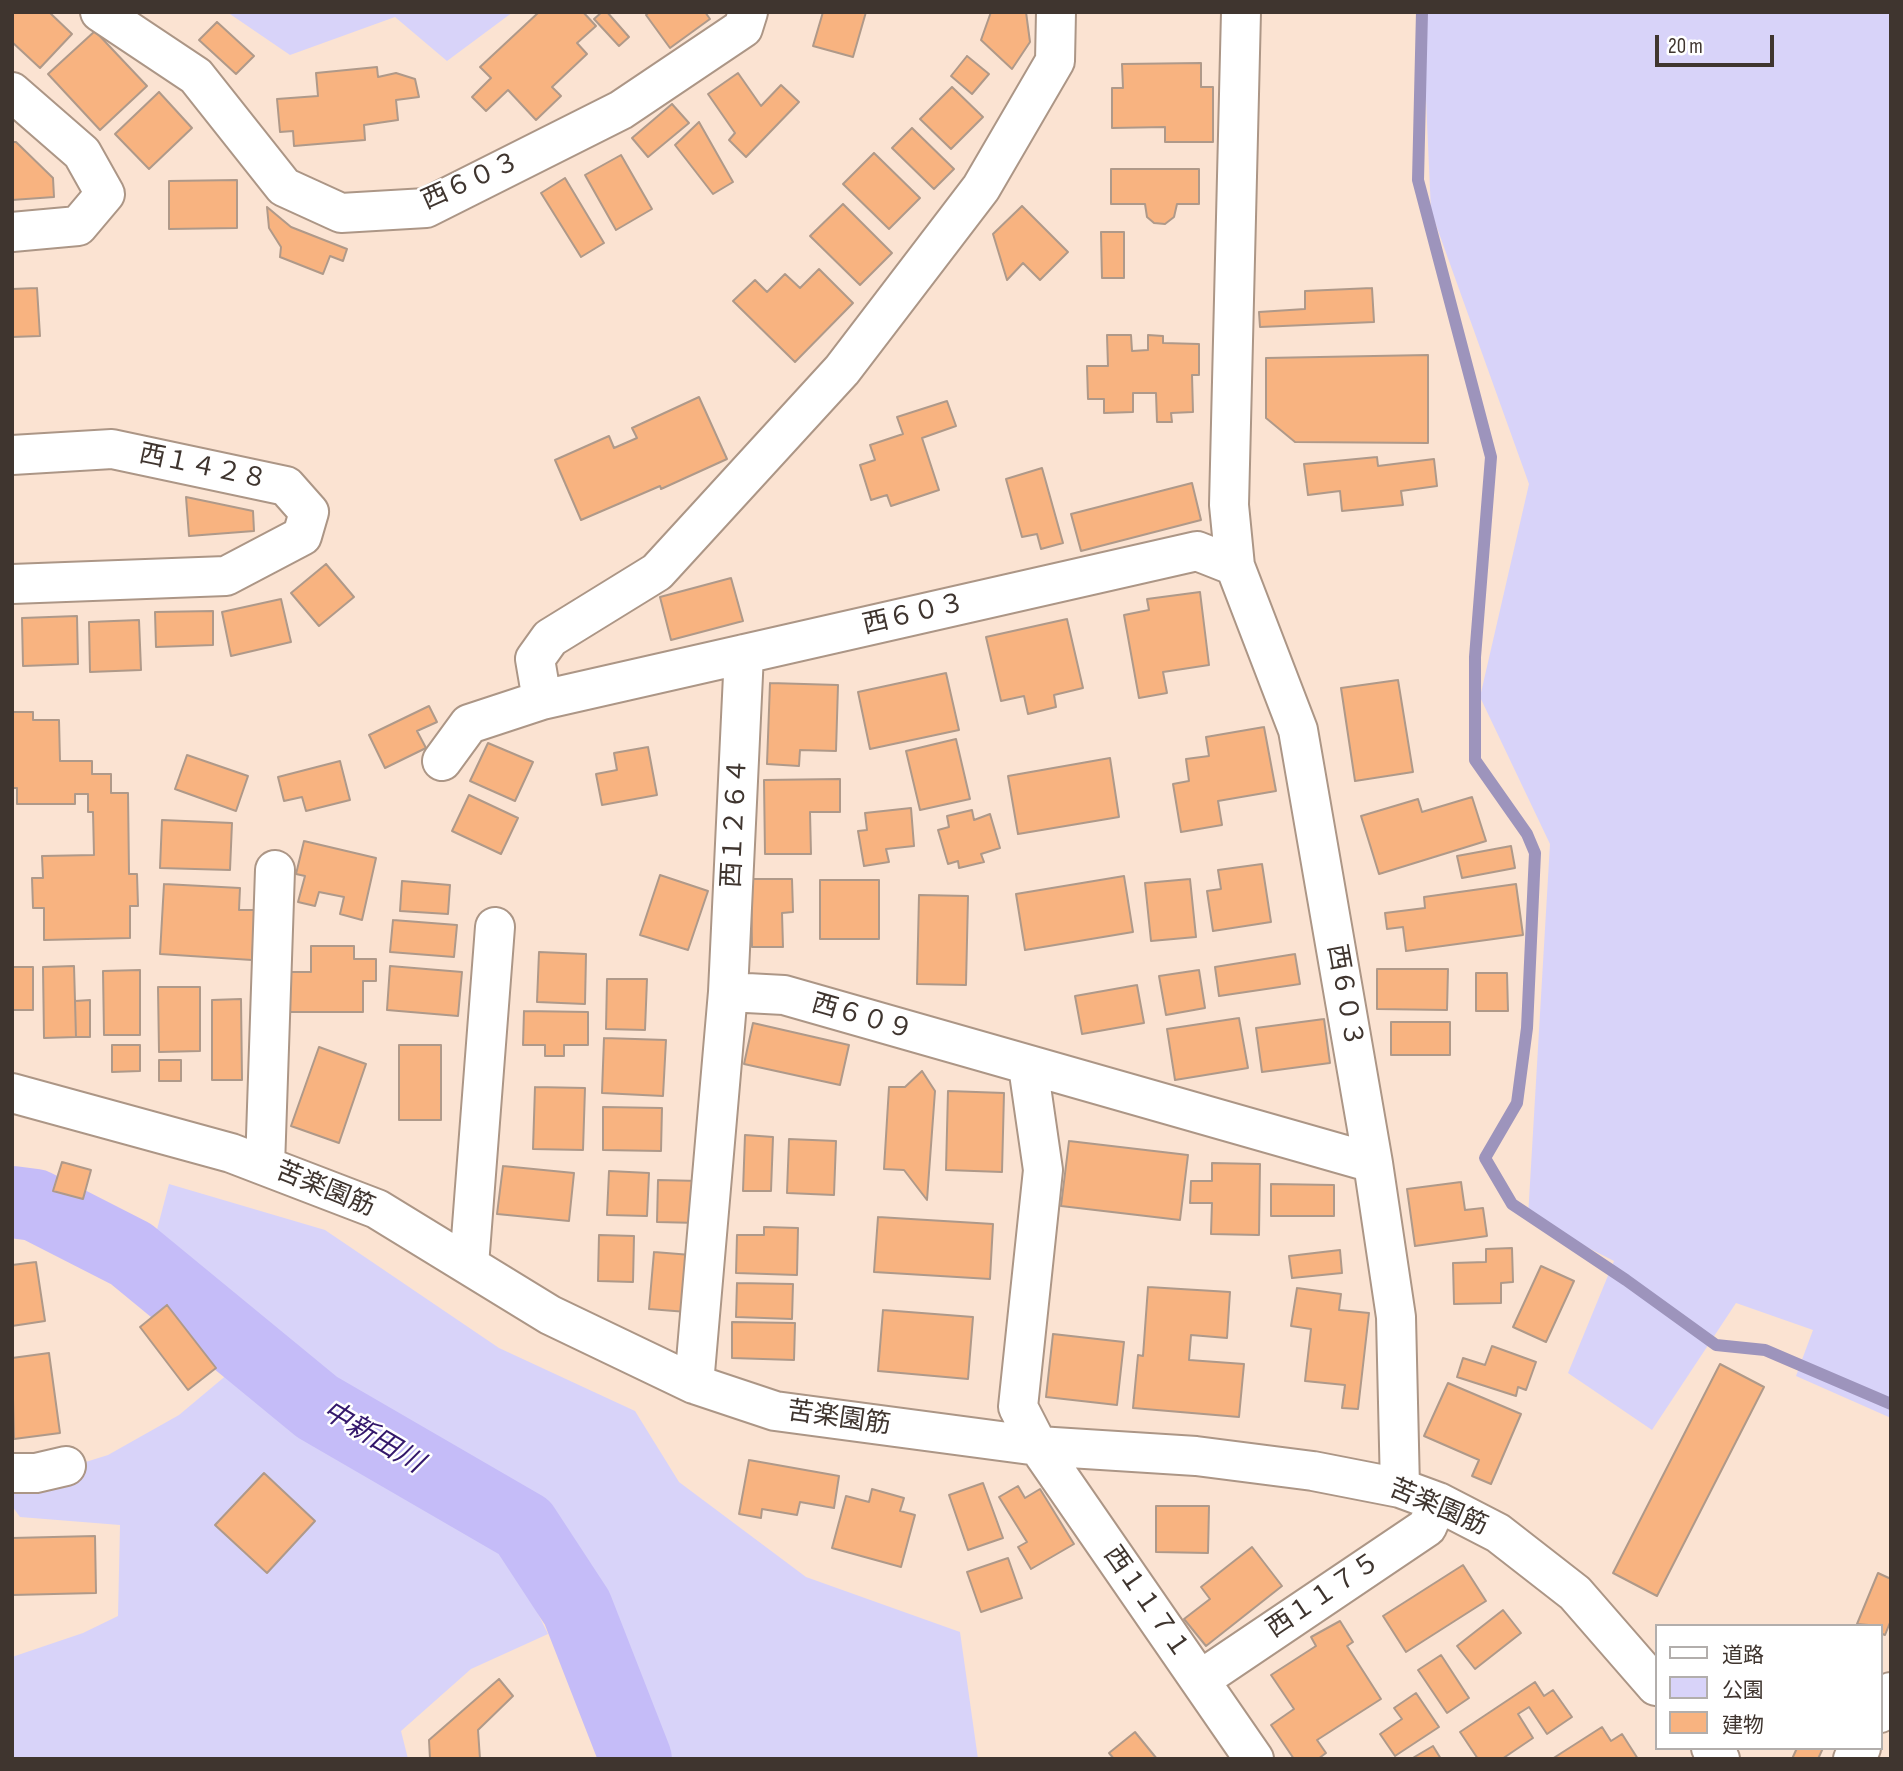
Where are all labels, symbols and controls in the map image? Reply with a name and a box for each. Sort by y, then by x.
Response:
scale bar [1658,21,1777,65]
text: 20 m [1668,34,1703,59]
street label: 西６０３ [417,147,525,217]
street label: 西１４２８ [136,439,270,497]
street label: 西６０３ [860,588,968,642]
street label: 西１２６４ [717,757,755,889]
street label: 西６０３ [1320,942,1368,1050]
street label: 西６０９ [808,989,916,1047]
street label: 苦楽園筋 [271,1156,379,1224]
water label: 中新田川 [315,1395,429,1481]
street label: 苦楽園筋 [785,1396,893,1442]
street label: 苦楽園筋 [1384,1473,1492,1543]
street label: 西１１７１ [1096,1541,1196,1665]
street label: 西１１７５ [1261,1547,1387,1645]
legend [1654,1624,1882,1750]
text: 道路 [1722,1643,1764,1668]
text: 公園 [1722,1678,1764,1703]
text: 建物 [1722,1713,1764,1738]

